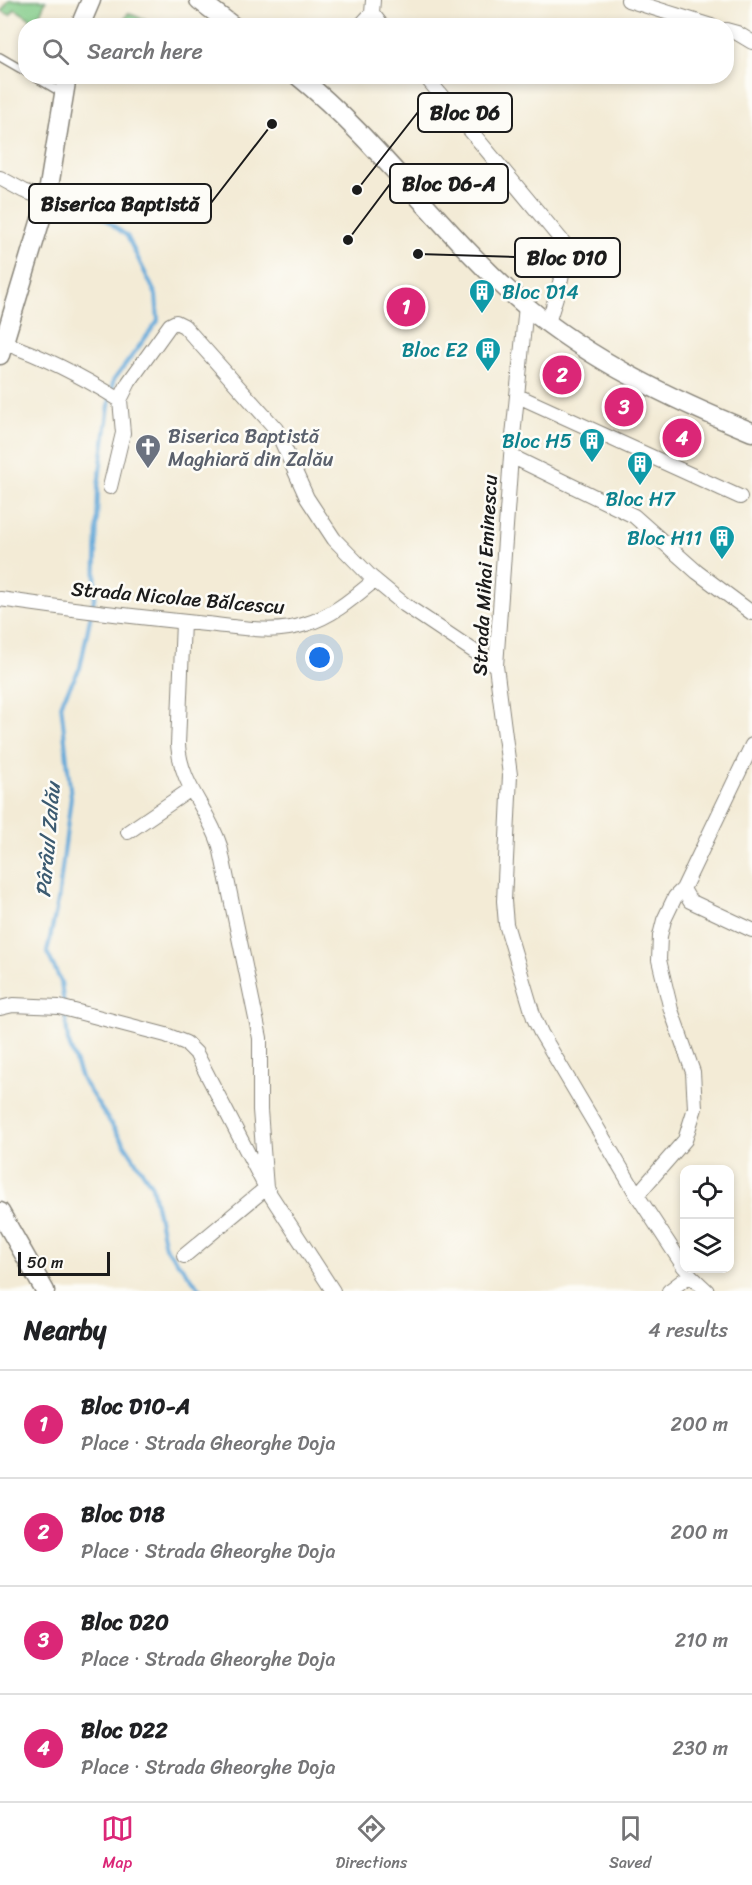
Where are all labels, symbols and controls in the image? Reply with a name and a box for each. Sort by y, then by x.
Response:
search box [18,18,734,84]
text: Search here [87,32,203,71]
icon: search [39,35,72,68]
callout: Bloc D6 [418,93,512,132]
text: Bloc D6 [430,94,500,132]
callout: Bloc D6-A [390,164,508,203]
text: Bloc D6-A [402,165,496,203]
callout: Biserica Baptistă [29,184,211,223]
text: Biserica Baptistă [41,185,201,223]
callout: Bloc D10 [515,238,620,277]
text: Bloc D10 [527,239,607,277]
place label: Bloc D14 [502,275,579,310]
building icon: Bloc D14 [467,277,497,315]
pin: 1 [386,284,426,330]
place label: Bloc E2 [402,333,468,368]
building icon: Bloc E2 [473,335,503,373]
pin: 2 [542,352,582,398]
pin: 3 [604,384,644,430]
pin: 4 [662,416,702,460]
place label: Biserica Baptistă Maghiară din Zalău [168,419,334,477]
place label: Bloc H5 [502,424,572,459]
building icon: Bloc H5 [577,426,607,464]
church icon: Biserica Baptistă Maghiară din Zalău [133,432,163,470]
building icon: Bloc H7 [625,449,655,487]
street label: Strada Mihai Eminescu [462,473,508,676]
place label: Bloc H7 [605,482,676,517]
place label: Bloc H11 [627,521,702,556]
building icon: Bloc H11 [707,523,737,561]
street label: Strada Nicolae Bălcescu [70,571,286,625]
your location [305,643,334,672]
water label: Pârâul Zalău [24,778,72,899]
map controls [680,1165,734,1273]
button: locate [680,1165,734,1219]
button: layers [680,1219,734,1273]
text: 50 m [27,1248,63,1277]
scale bar [18,1249,110,1276]
text: Nearby [24,1307,106,1353]
text: 4 results [648,1313,728,1348]
text: Bloc D10-A [81,1387,190,1426]
text: 1 [39,1407,48,1442]
text: 200 m [671,1407,728,1442]
text: Place · Strada Gheorghe Doja [81,1426,336,1461]
text: Bloc D18 [81,1495,165,1534]
text: 2 [38,1515,49,1550]
text: 200 m [671,1515,728,1550]
text: Place · Strada Gheorghe Doja [81,1534,336,1569]
text: Bloc D20 [81,1603,169,1642]
text: 3 [38,1623,49,1658]
text: 210 m [675,1623,728,1658]
text: Place · Strada Gheorghe Doja [81,1642,336,1677]
text: Bloc D22 [81,1711,168,1750]
text: 4 [37,1731,50,1766]
text: 230 m [672,1731,728,1766]
text: Place · Strada Gheorghe Doja [81,1750,336,1785]
tab: Map [101,1812,134,1877]
tab: Directions [336,1812,407,1877]
tab: Saved [609,1812,651,1877]

